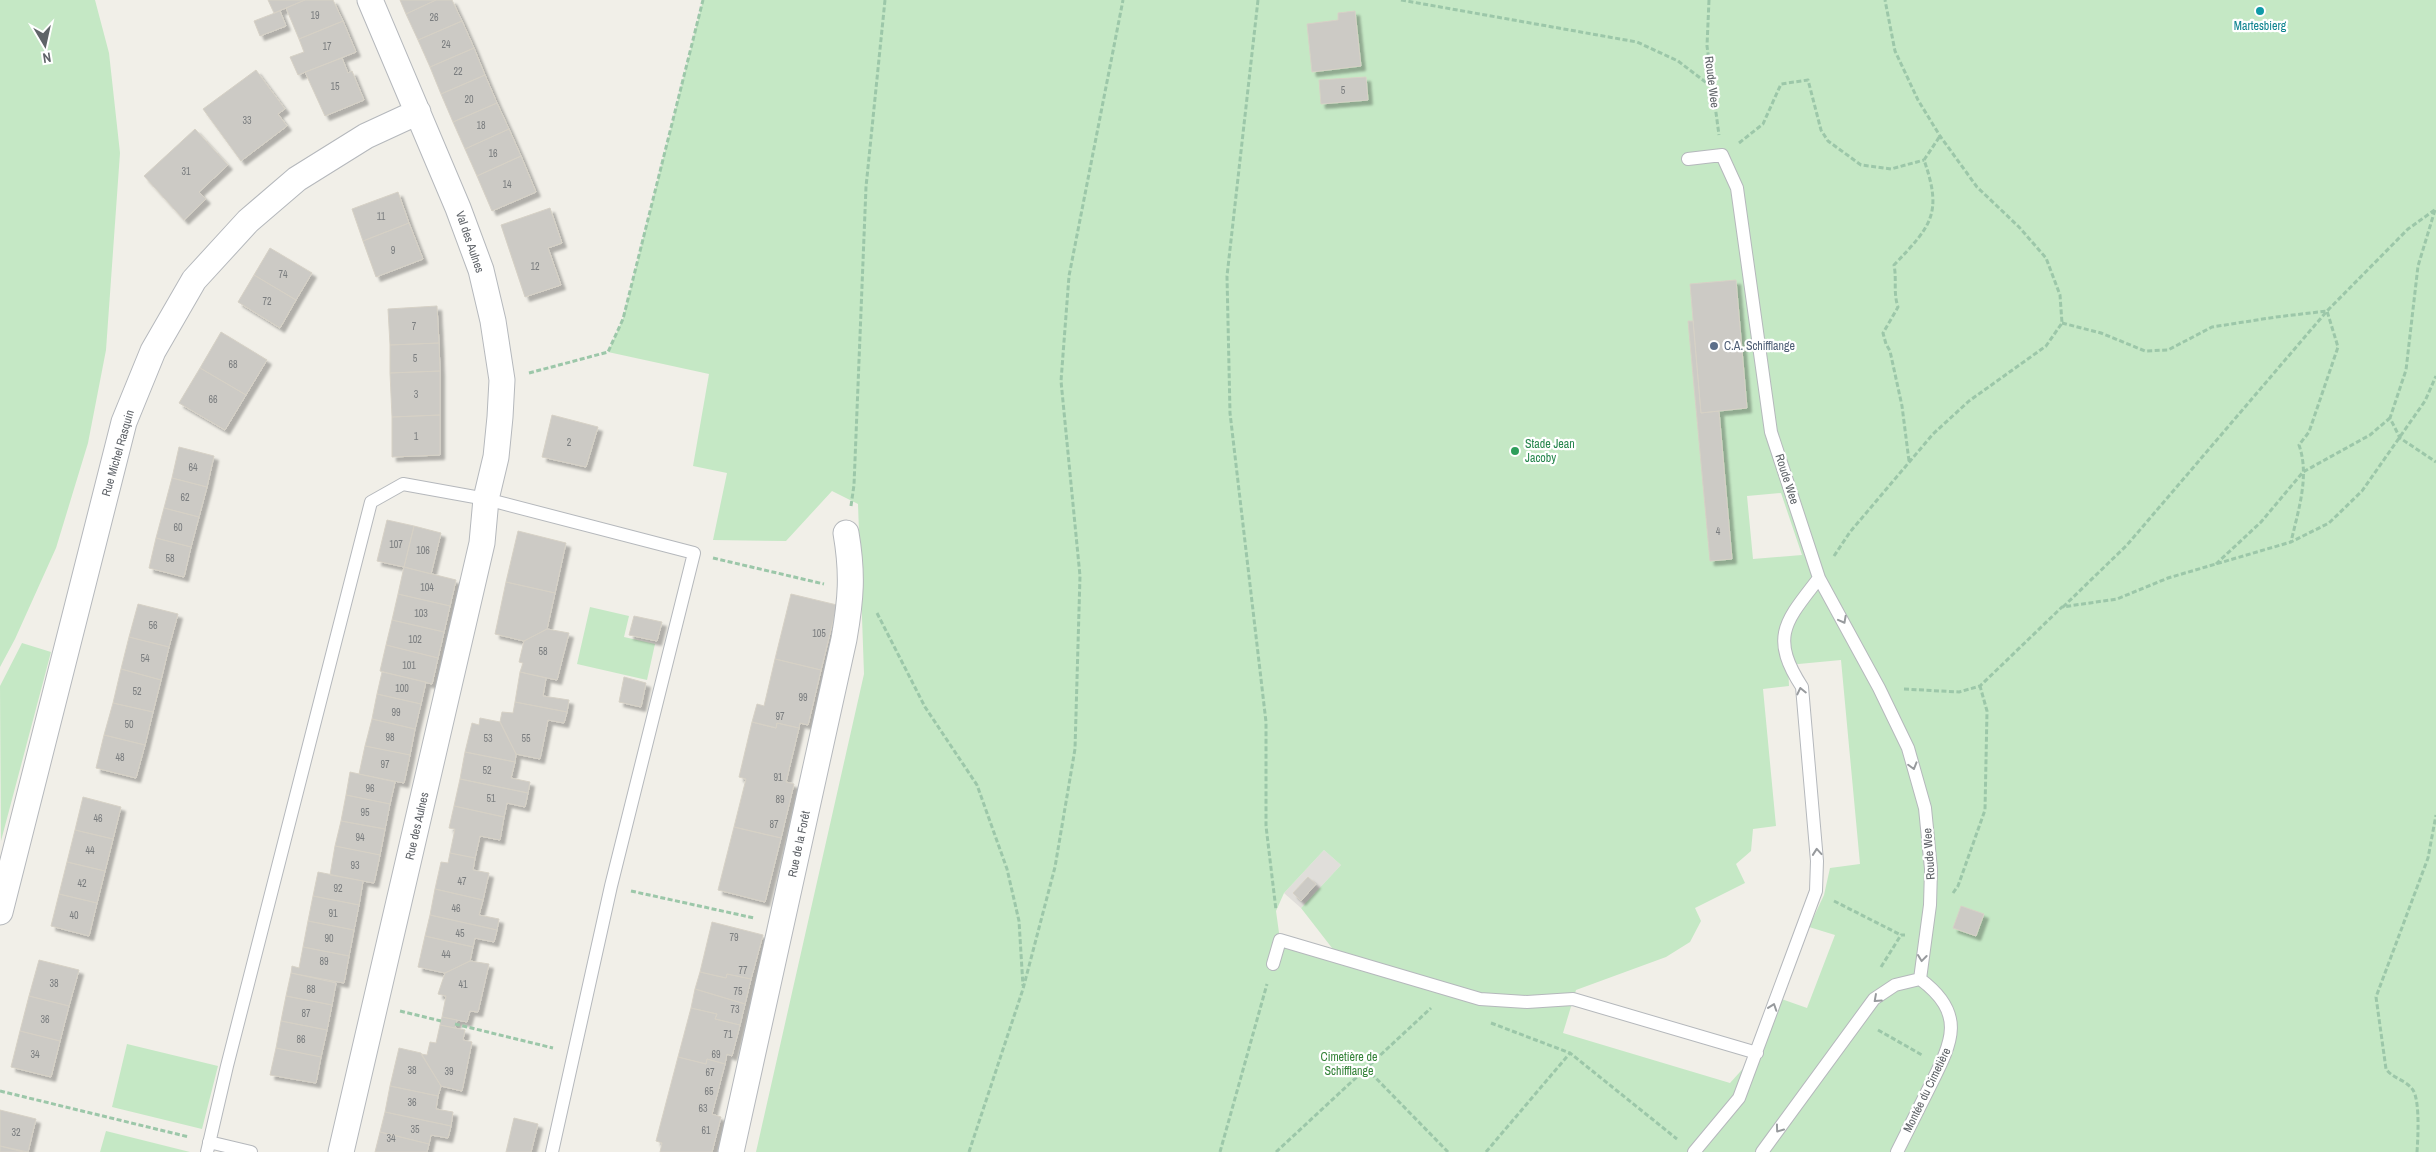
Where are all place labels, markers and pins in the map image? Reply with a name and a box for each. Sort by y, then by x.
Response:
marker: Martesbierg [2254,5,2266,17]
place label: Martesbierg [2234,18,2287,34]
place label: C.A. Schifflange [1724,338,1795,354]
marker: C.A. Schifflange [1708,340,1720,352]
place label: Stade Jean Jacoby [1525,436,1575,466]
marker: Stade Jean Jacoby [1509,445,1521,457]

